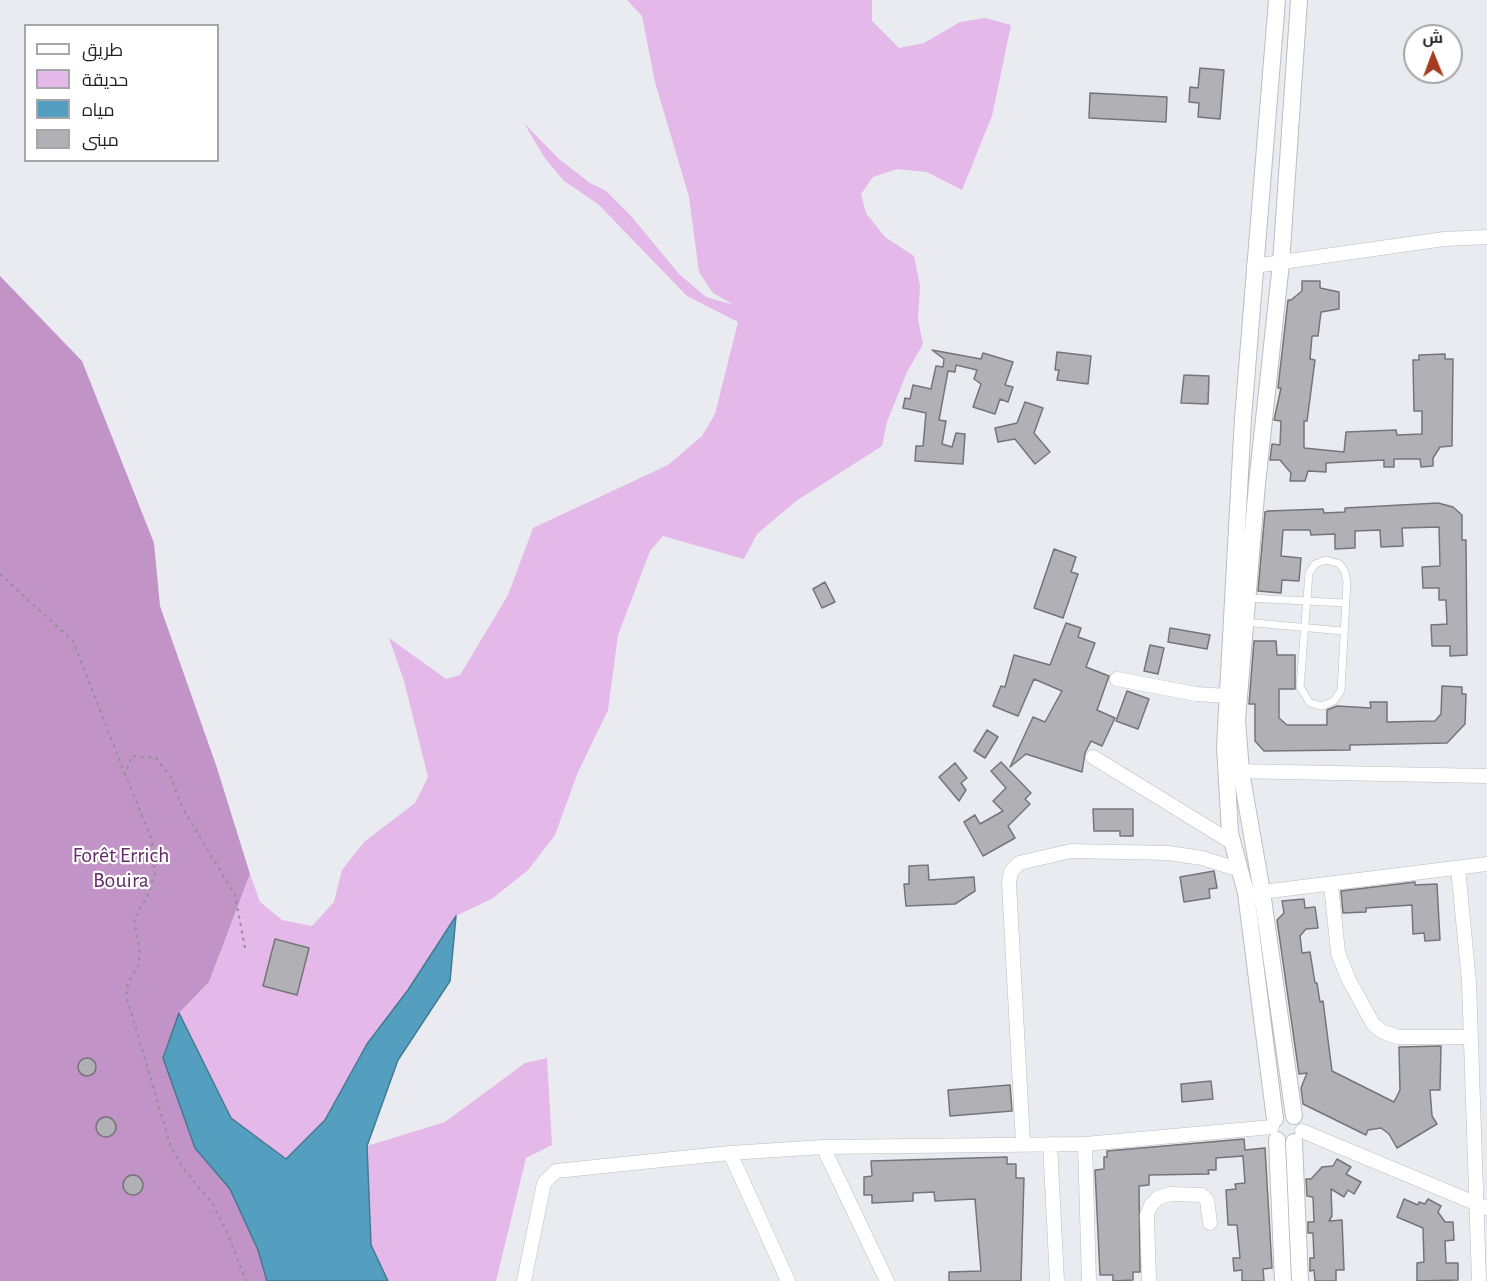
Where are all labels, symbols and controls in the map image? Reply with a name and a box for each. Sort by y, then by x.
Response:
legend [24,24,219,162]
north arrow [1403,24,1463,84]
text: ش [1422,30,1443,46]
text: طريق [82,42,123,60]
text: حديقة [82,72,128,90]
text: مياه [82,102,115,120]
text: مبنى [82,132,119,150]
park label: Forêt Errich Bouira [72,842,170,894]

